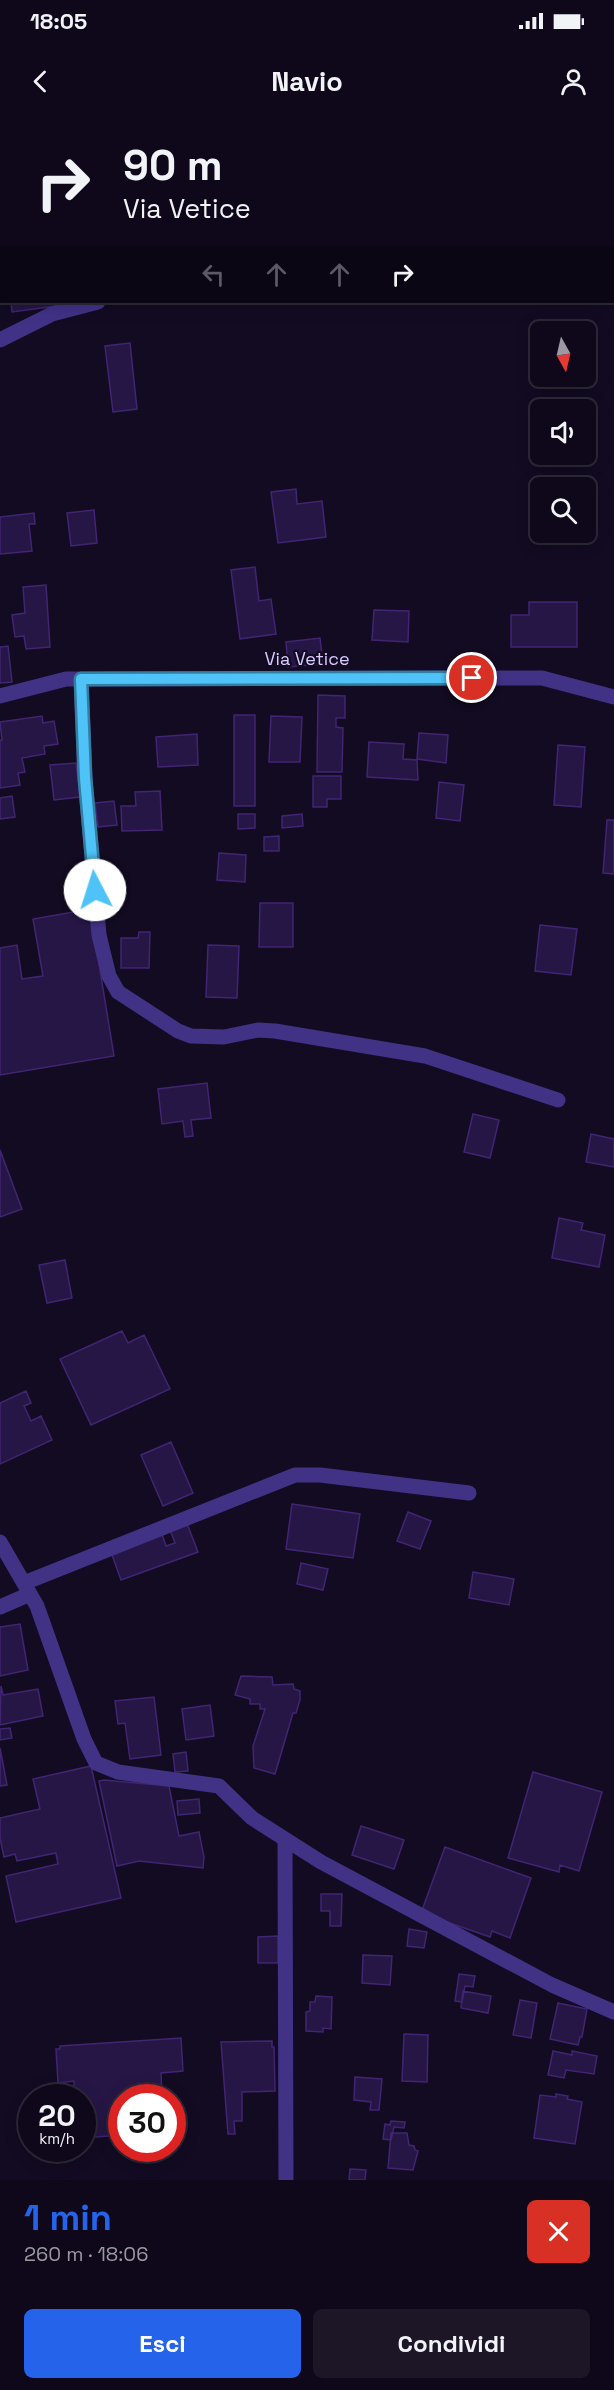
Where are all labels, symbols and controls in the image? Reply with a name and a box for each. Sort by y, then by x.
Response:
text: 18:05 [30,7,87,35]
text: Navio [271,64,343,99]
icon: back [24,65,57,98]
icon: person [557,65,590,98]
text: 90 m [123,139,223,192]
icon: right [24,144,102,222]
text: Via Vetice [123,191,251,226]
icon: left [197,258,230,291]
icon: ahead [260,258,293,291]
icon: ahead [323,258,356,291]
icon: right [386,258,419,291]
north arrow [530,321,596,387]
map controls [530,321,596,543]
button: sound [530,399,596,465]
button: search [530,477,596,543]
street label: Via Vetice [264,647,350,670]
pin [446,652,497,703]
icon: arrive [455,661,488,694]
position arrow [63,858,127,922]
speed limit sign: 30 [108,2084,186,2162]
text: 20 [38,2096,76,2135]
text: km/h [39,2129,75,2148]
text: 1 min [24,2195,112,2241]
button: close [527,2200,590,2263]
text: 260 m · 18:06 [24,2241,148,2267]
button: Esci [24,2309,301,2378]
button: Condividi [313,2309,590,2378]

